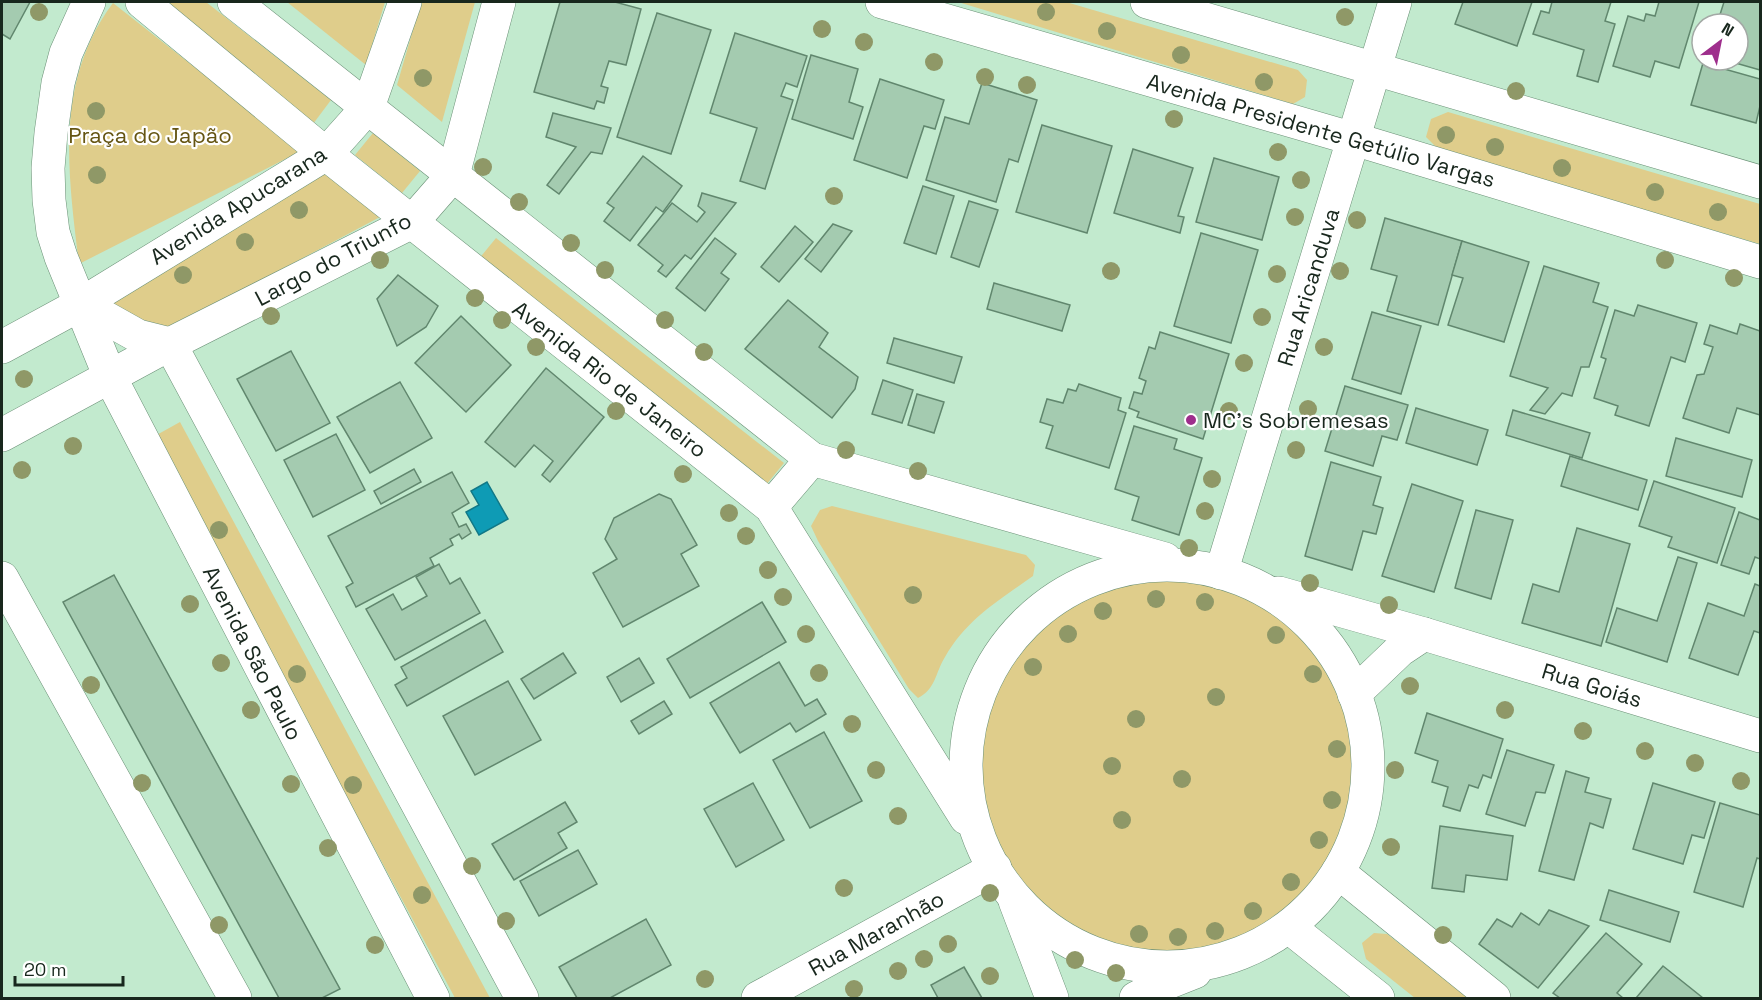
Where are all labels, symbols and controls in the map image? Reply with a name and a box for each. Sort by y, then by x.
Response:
north arrow [1690,12,1750,72]
text: N [1718,18,1738,41]
street label: Avenida Presidente Getúlio Vargas [1144,67,1498,193]
park label: Praça do Japão [68,121,232,149]
street label: Avenida Apucarana [145,139,332,271]
street label: Rua Aricanduva [1271,204,1345,370]
street label: Largo do Triunfo [250,206,416,312]
street label: Avenida Rio de Janeiro [507,294,713,464]
place label: MC’s Sobremesas [1203,406,1389,434]
marker: MC’s Sobremesas [1184,413,1198,427]
street label: Avenida São Paulo [197,561,309,745]
street label: Rua Goiás [1539,657,1645,713]
street label: Rua Maranhão [803,884,949,982]
scale bar [15,949,123,987]
text: 20 m [24,958,67,981]

